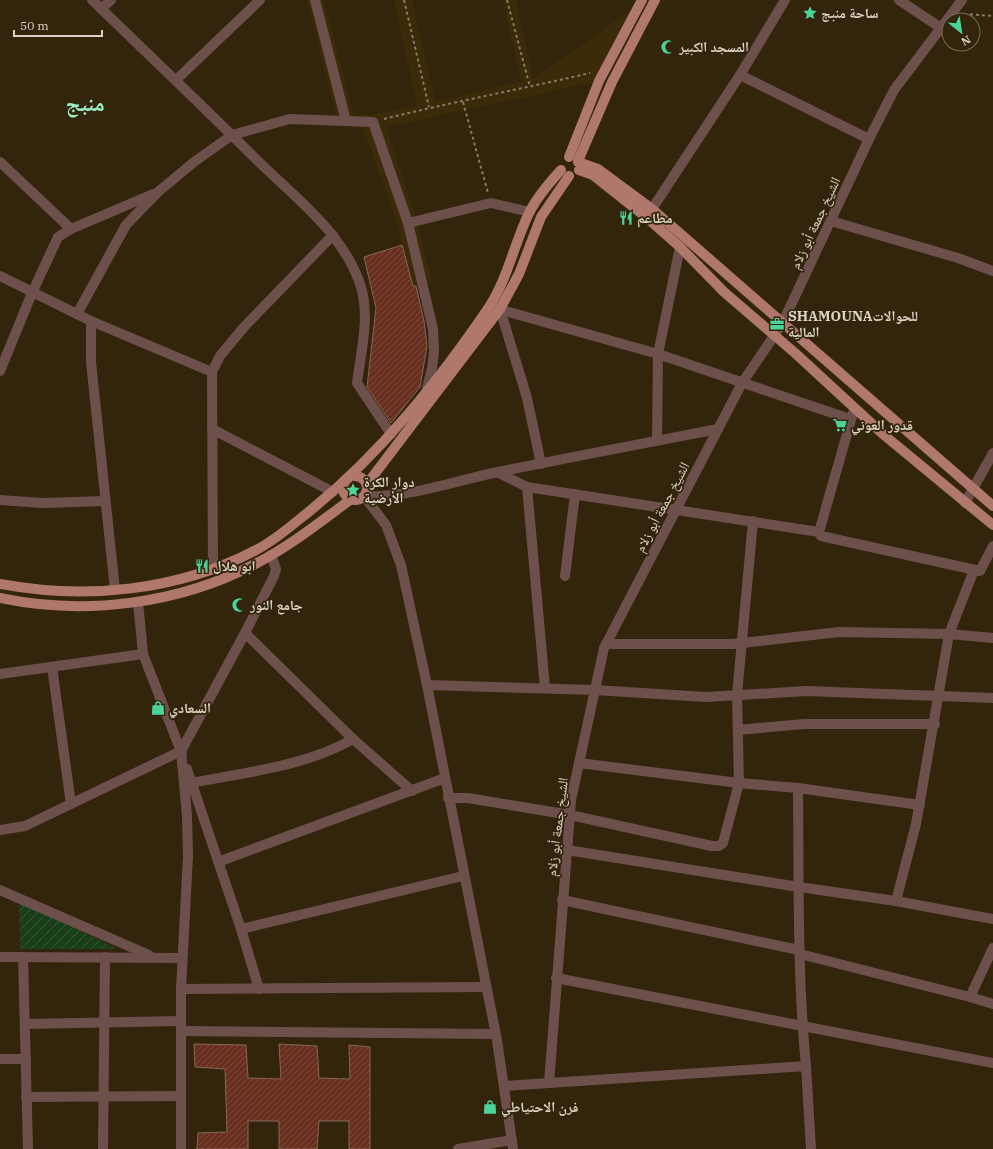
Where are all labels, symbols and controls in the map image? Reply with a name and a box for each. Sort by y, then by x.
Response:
place label: ساحة منبج [821,4,879,22]
place icon: ساحة منبج [802,5,818,21]
scale bar [14,12,102,38]
north arrow [941,12,981,52]
text: 50 m [20,18,49,33]
text: N [958,32,973,49]
place label: المسجد الكبير [678,38,749,56]
mosque icon: المسجد الكبير [660,39,676,55]
district label: منبج [65,88,105,118]
street label: الشيخ جمعة أبو زلام [786,174,845,272]
place label: مطاعم [637,209,673,228]
restaurant icon: مطاعم [618,210,634,226]
place label: SHAMOUNAللحوالات المالية [788,307,918,341]
office icon: SHAMOUNAللحوالات المالية [769,316,785,332]
place label: قدور العوني [851,416,913,436]
supermarket icon: قدور العوني [832,417,848,433]
street label: الشيخ جمعة أبو زلام [631,459,694,556]
place label: دوار الكرة الأرضية [364,473,415,507]
place icon: دوار الكرة الأرضية [345,482,361,498]
place label: ابو هلال [213,557,256,575]
restaurant icon: ابو هلال [194,558,210,574]
place label: جامع النور [249,596,303,615]
mosque icon: جامع النور [231,597,247,613]
place label: السعادي [169,699,211,719]
shop icon: السعادي [150,700,166,716]
street label: الشيخ جمعة أبو زلام [542,776,573,878]
place label: فرن الاحتياطي [501,1098,578,1118]
shop icon: فرن الاحتياطي [482,1099,498,1115]

